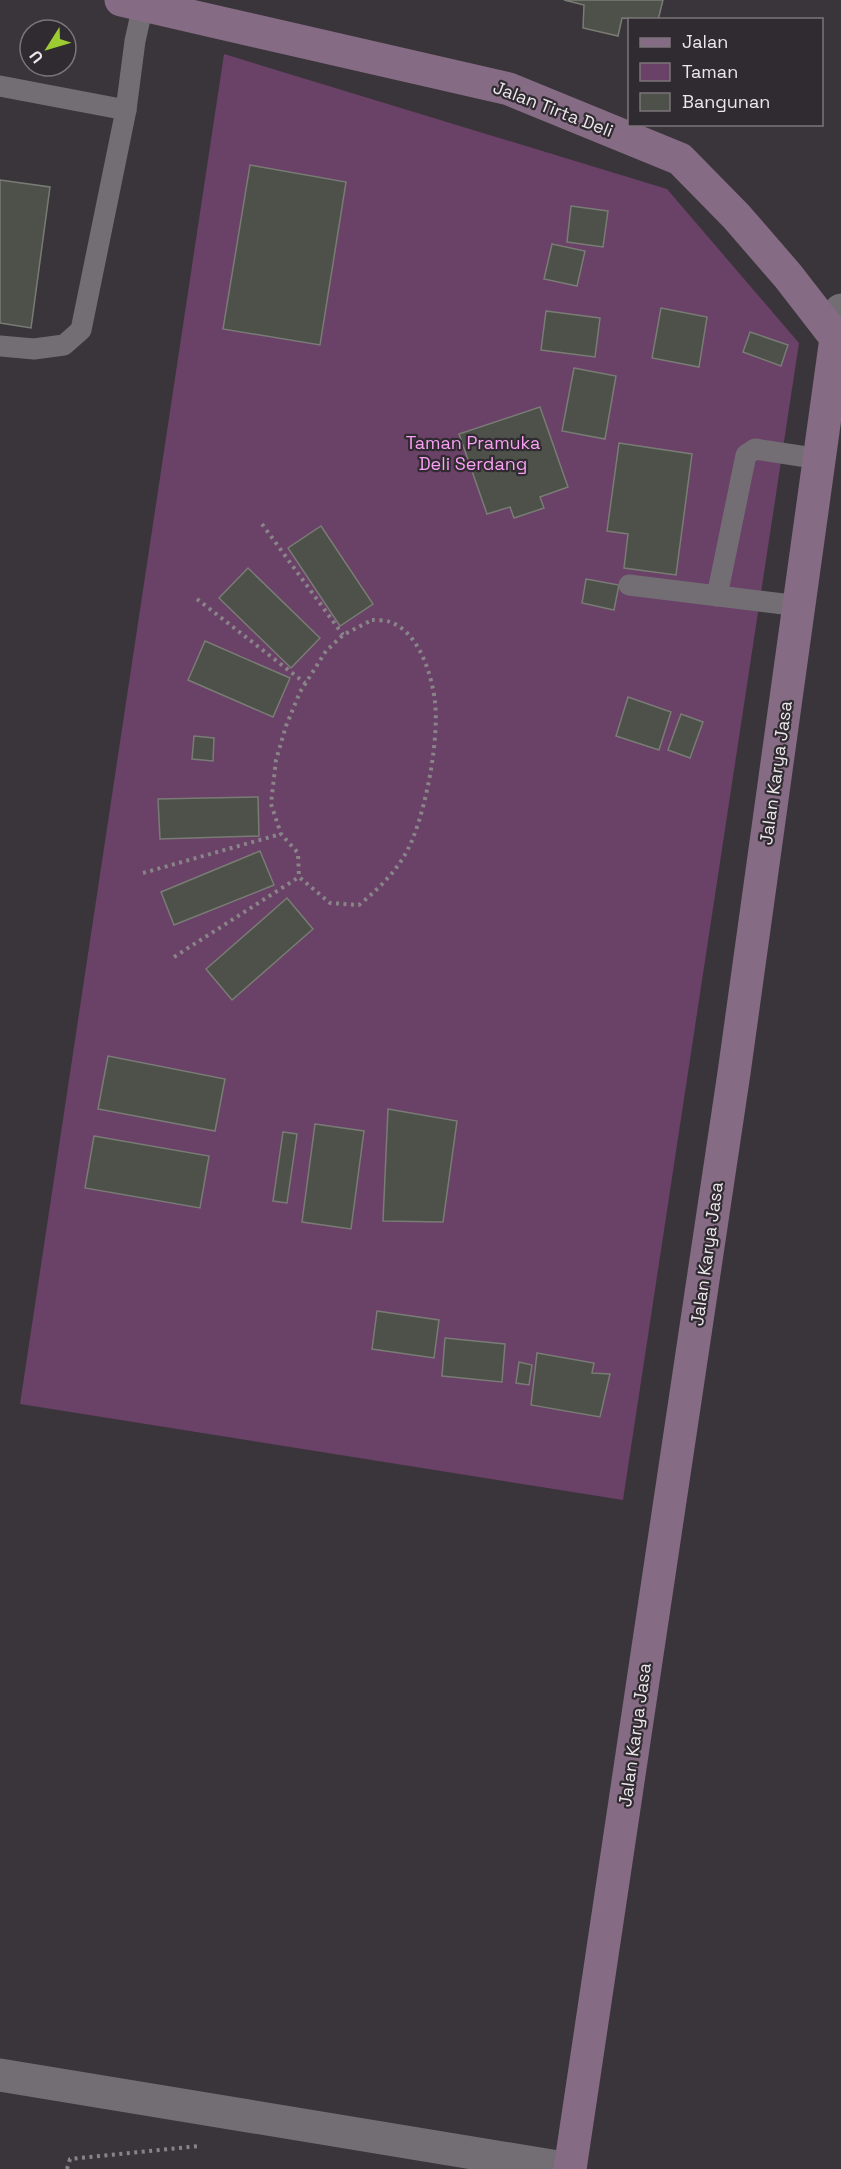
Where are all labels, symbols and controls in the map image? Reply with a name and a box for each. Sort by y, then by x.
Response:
north arrow [18,18,78,78]
legend [628,18,823,126]
text: Jalan [682,30,728,53]
text: U [25,46,48,67]
text: Taman [682,60,738,83]
street label: Jalan Tirta Deli [490,75,616,142]
text: Bangunan [682,90,770,113]
park label: Taman Pramuka Deli Serdang [406,431,540,475]
street label: Jalan Karya Jasa [754,699,797,847]
street label: Jalan Karya Jasa [685,1180,728,1328]
street label: Jalan Karya Jasa [613,1661,656,1809]

